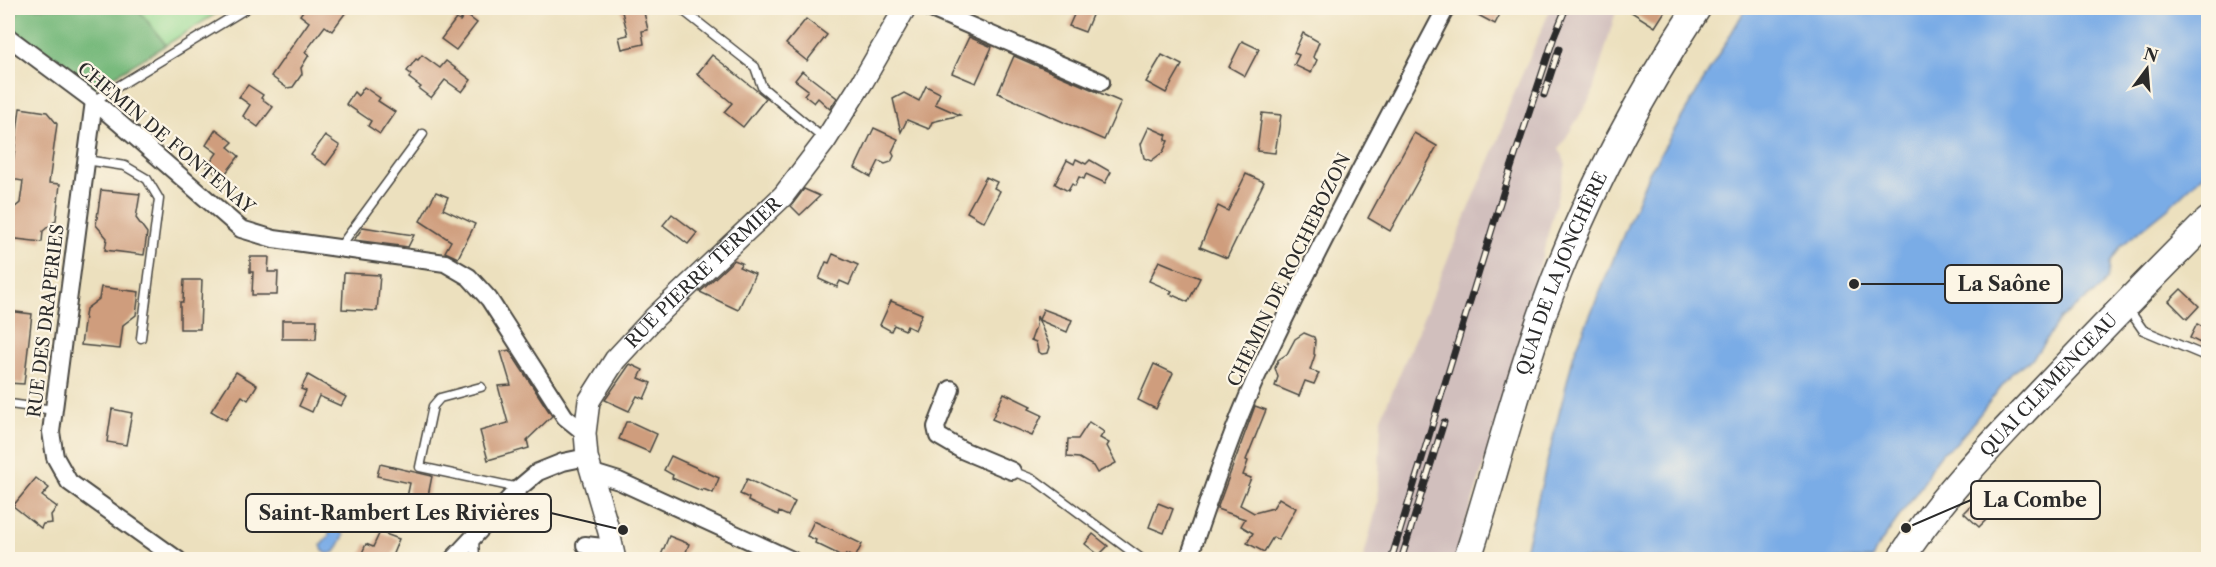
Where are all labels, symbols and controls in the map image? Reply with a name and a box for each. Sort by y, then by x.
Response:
north arrow [2117,39,2177,99]
text: N [2142,43,2161,66]
street label: CHEMIN DE FONTENAY [73,57,260,219]
street label: CHEMIN DE ROCHEBOZON [1223,150,1355,390]
street label: QUAI DE LA JONCHÈRE [1512,168,1612,378]
street label: RUE PIERRE TERMIER [621,192,786,353]
street label: RUE DES DRAPERIES [23,223,69,419]
callout: La Saône [1945,265,2062,303]
text: La Saône [1958,272,2050,296]
street label: QUAI CLEMENCEAU [1975,309,2122,461]
callout: La Combe [1971,481,2100,519]
text: La Combe [1983,488,2087,512]
callout: Saint-Rambert Les Rivières [246,494,551,532]
text: Saint-Rambert Les Rivières [259,501,540,525]

